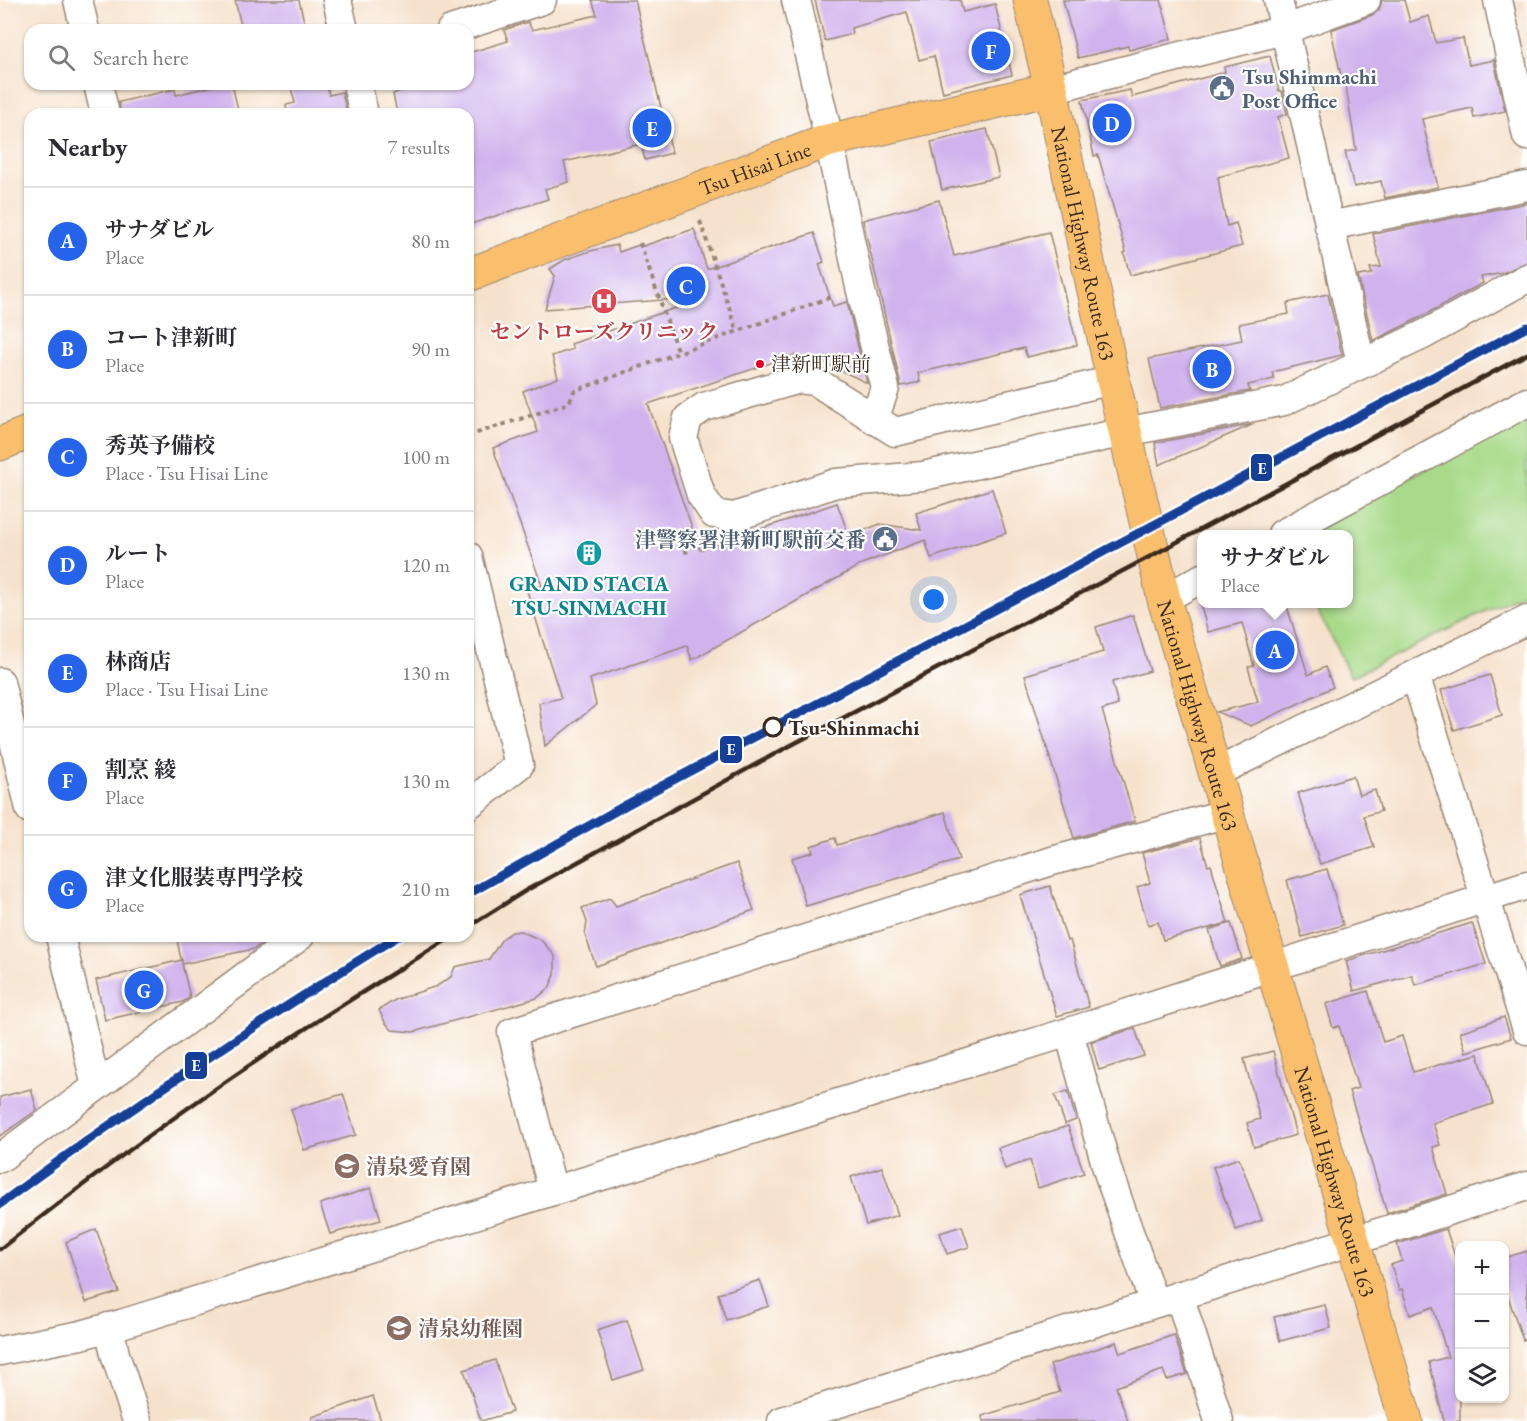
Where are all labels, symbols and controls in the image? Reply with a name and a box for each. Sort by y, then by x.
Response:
search box [24,24,474,90]
pin: F [972,28,1010,74]
icon: search [45,41,78,74]
text: Search here [93,43,188,72]
place label: Tsu Shimmachi Post Office [1242,63,1377,114]
public building icon: Tsu Shimmachi Post Office [1207,73,1237,103]
pin: D [1092,100,1132,146]
pin: E [632,106,672,150]
street label: National Highway Route 163 [1046,123,1122,363]
text: Nearby [48,130,128,164]
text: 7 results [387,134,450,160]
street label: Tsu Hisai Line [695,135,814,201]
text: サナダビル [105,215,214,244]
text: A [60,228,75,254]
text: 80 m [411,228,450,254]
text: Place [105,244,144,270]
pin: C [666,264,706,308]
hospital icon: セントローズクリニック [589,286,619,316]
place label: セントローズクリニック [490,318,718,345]
text: コート津新町 [105,323,237,352]
text: B [61,336,74,362]
text: 90 m [411,336,450,362]
pin: B [1192,346,1232,392]
place label: 津新町駅前 [771,351,871,377]
text: Place [105,352,144,378]
marker: 津新町駅前 [754,358,766,370]
text: 秀英予備校 [105,431,215,460]
text: C [60,444,75,470]
text: 100 m [402,444,450,470]
line badge: E [1250,453,1273,482]
text: E [1257,458,1267,479]
text: Place · Tsu Hisai Line [105,460,268,486]
public building icon: 津警察署津新町駅前交番 [870,524,900,554]
place label: 津警察署津新町駅前交番 [635,526,866,553]
popup [1197,530,1353,608]
building icon: GRAND STACIA TSU-SINMACHI [574,538,604,568]
text: ルート [105,539,171,568]
text: サナダビル [1221,543,1329,572]
text: D [60,552,75,578]
text: 120 m [402,552,450,578]
text: Place [105,568,144,594]
place label: GRAND STACIA TSU-SINMACHI [509,570,670,621]
text: Place [1221,572,1260,598]
your location [919,585,948,614]
street label: National Highway Route 163 [1152,597,1245,834]
pin: A [1256,628,1294,672]
text: 林商店 [105,647,171,676]
text: E [62,660,73,686]
text: 130 m [402,660,450,686]
text: Place · Tsu Hisai Line [105,676,268,702]
place label: Tsu-Shinmachi [788,714,919,741]
marker: Tsu-Shinmachi [763,717,783,737]
line badge: E [719,735,743,764]
text: E [726,739,736,760]
text: 割烹 綾 [105,755,176,784]
text: F [62,768,73,794]
text: 130 m [402,768,450,794]
text: Place [105,784,144,810]
text: 津文化服装専門学校 [105,863,303,892]
text: G [60,876,75,902]
text: 210 m [402,876,450,902]
text: Place [105,892,144,918]
pin: G [124,968,164,1012]
line badge: E [184,1051,208,1080]
text: E [191,1055,201,1076]
street label: National Highway Route 163 [1289,1063,1382,1300]
school or university icon: 清泉愛育園 [332,1151,362,1181]
place label: 清泉愛育園 [366,1153,471,1180]
map controls [1455,1241,1509,1403]
button: + [1455,1241,1509,1295]
button: − [1455,1295,1509,1349]
school or university icon: 清泉幼稚園 [384,1313,414,1343]
place label: 清泉幼稚園 [418,1315,523,1342]
button: layers [1455,1349,1509,1403]

